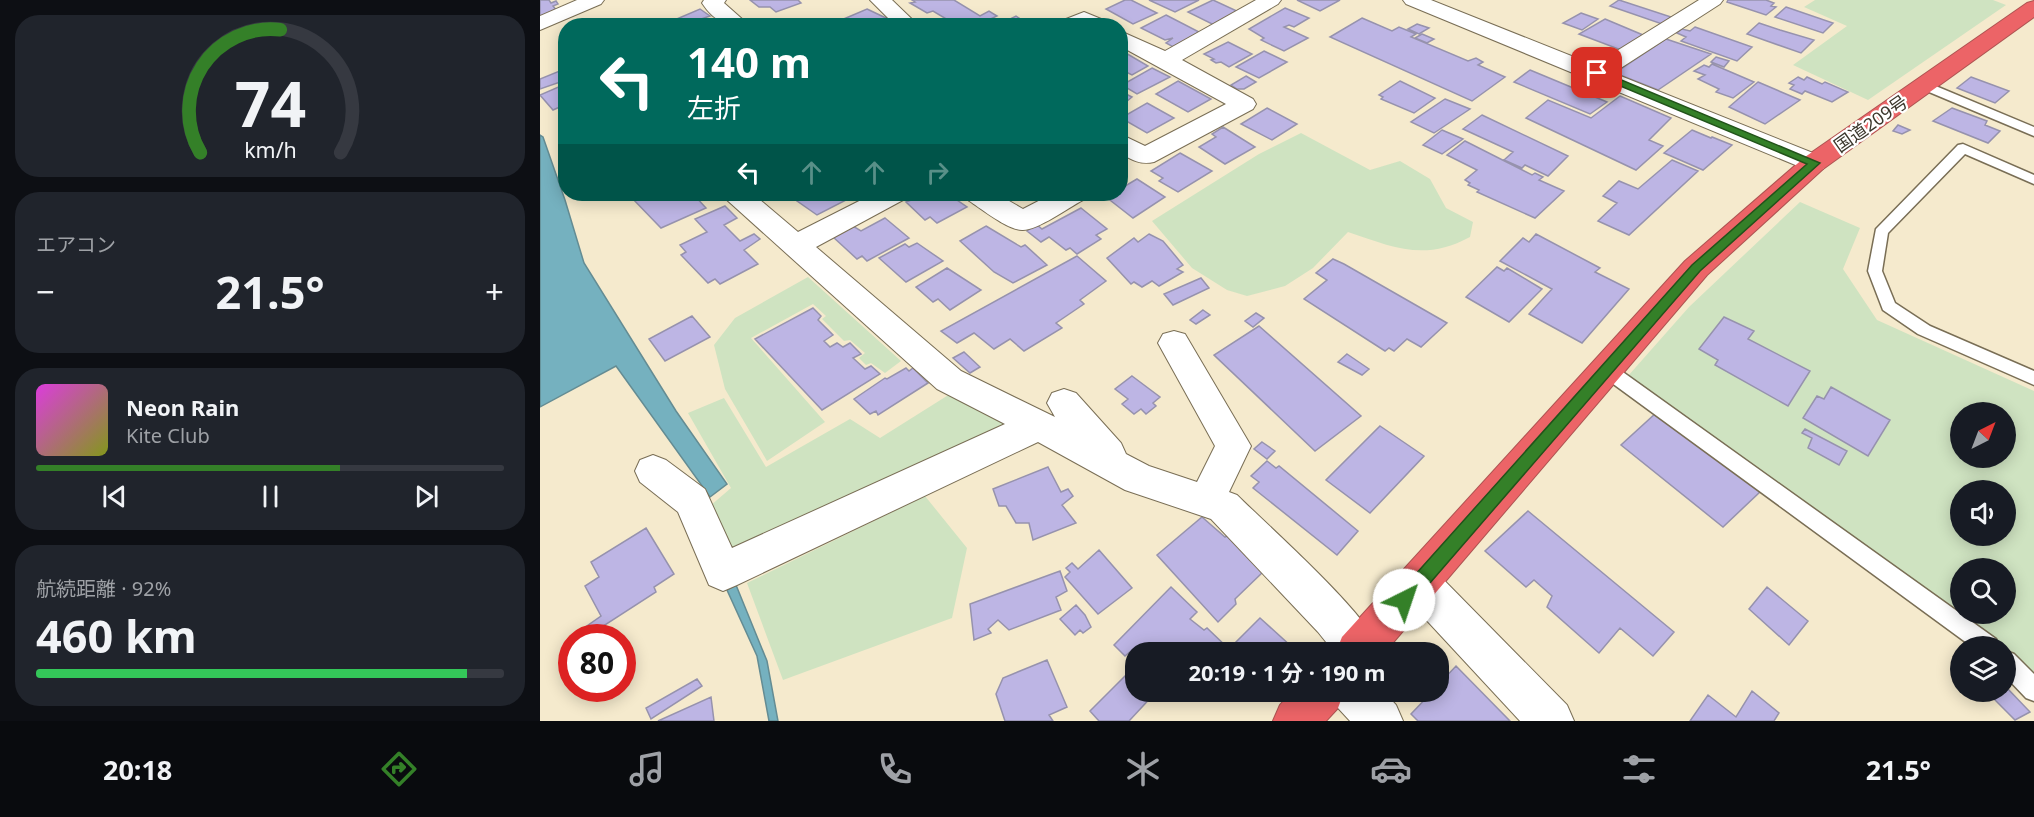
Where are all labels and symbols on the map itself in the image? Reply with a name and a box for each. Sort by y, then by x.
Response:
pin [1571,47,1622,98]
street label: 国道209号 [1829,89,1912,157]
north arrow [1950,402,2016,468]
position arrow [1372,568,1436,632]
speed limit sign: 80 [558,624,636,702]

